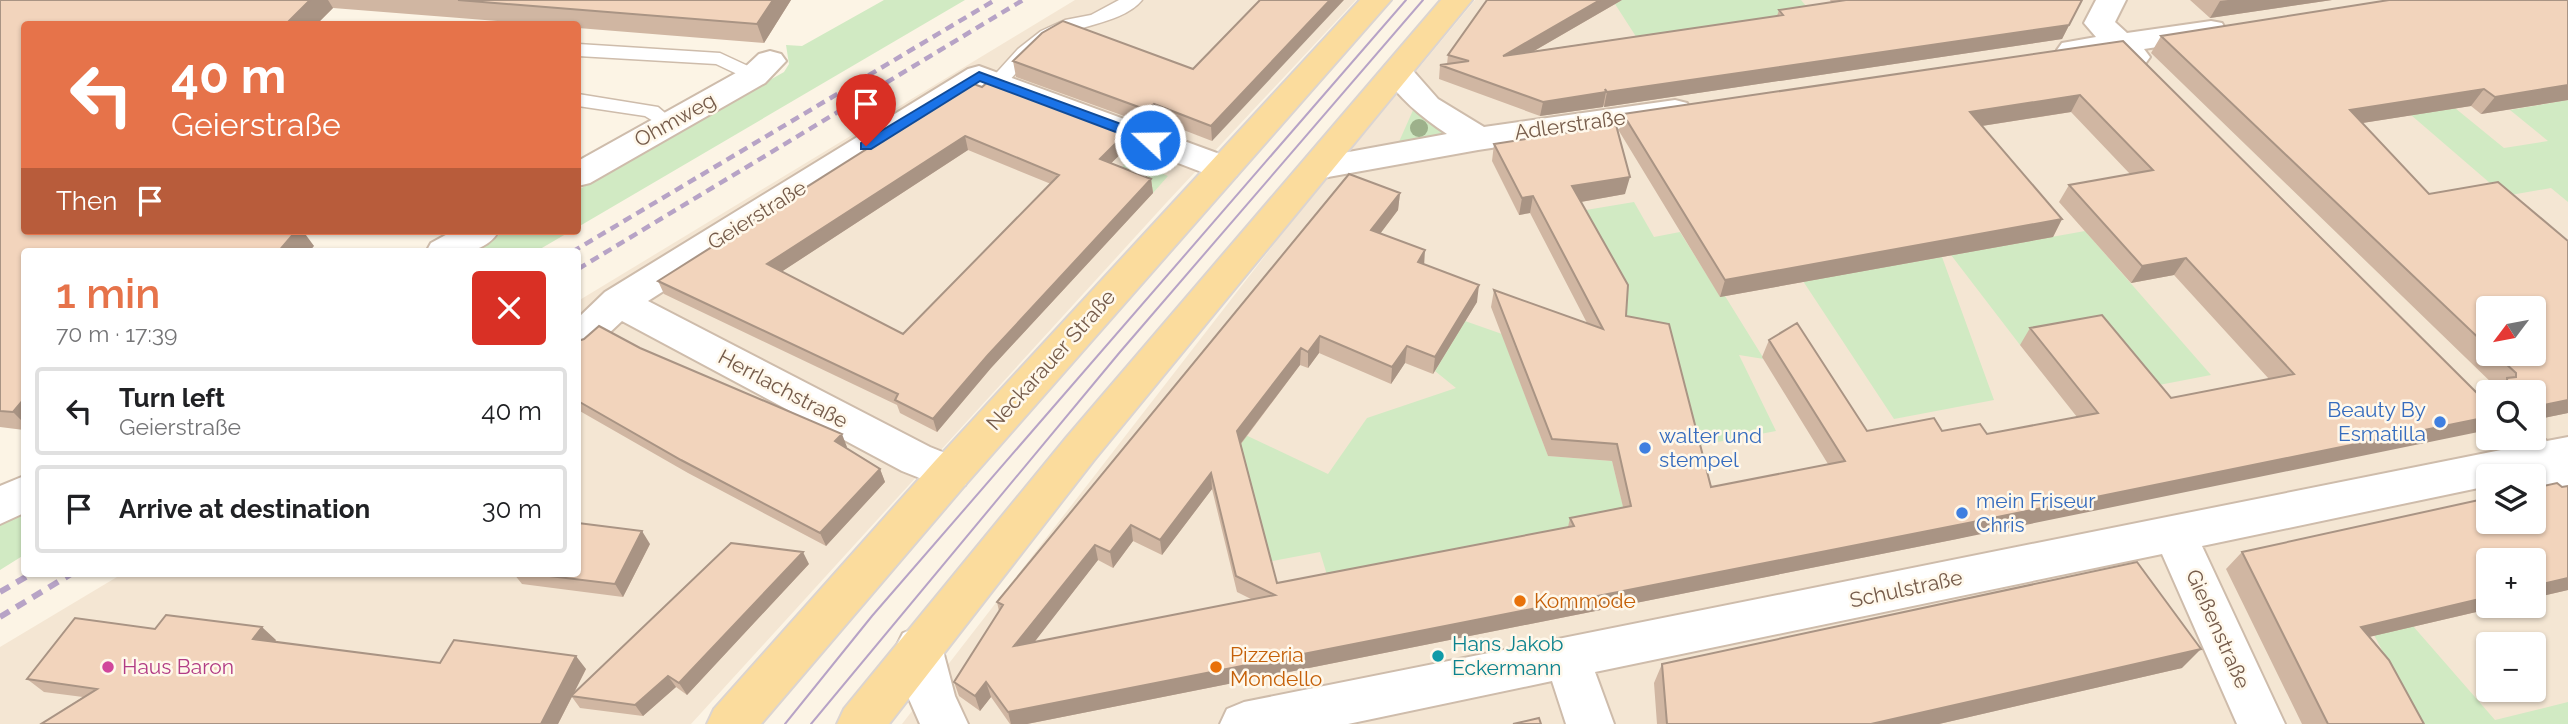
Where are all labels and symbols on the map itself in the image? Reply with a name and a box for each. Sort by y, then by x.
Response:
pin [836,74,896,146]
street label: Ohmweg [630,87,720,152]
position arrow [1113,103,1187,177]
street label: Adlerstraße [1513,104,1627,145]
street label: Geierstraße [703,174,811,255]
street label: Neckarauer Straße [981,284,1120,435]
north arrow [2476,296,2546,366]
street label: Herrlachstraße [714,344,852,433]
place label: Beauty By Esmatilla [2327,397,2426,446]
marker: Beauty By Esmatilla [2432,414,2448,430]
place label: walter und stempel [1659,423,1762,472]
marker: walter und stempel [1637,440,1653,456]
place label: mein Friseur Chris [1976,488,2096,537]
marker: mein Friseur Chris [1954,505,1970,521]
street label: Schulstraße [1847,564,1965,613]
street label: Gießenstraße [2181,565,2256,692]
place label: Kommode [1534,588,1636,613]
marker: Kommode [1512,593,1528,609]
place label: Hans Jakob Eckermann [1452,631,1563,680]
place label: Pizzeria Mondello [1230,642,1322,691]
marker: Hans Jakob Eckermann [1430,648,1446,664]
place label: Haus Baron [122,654,234,679]
marker: Haus Baron [100,659,116,675]
marker: Pizzeria Mondello [1208,659,1224,675]

